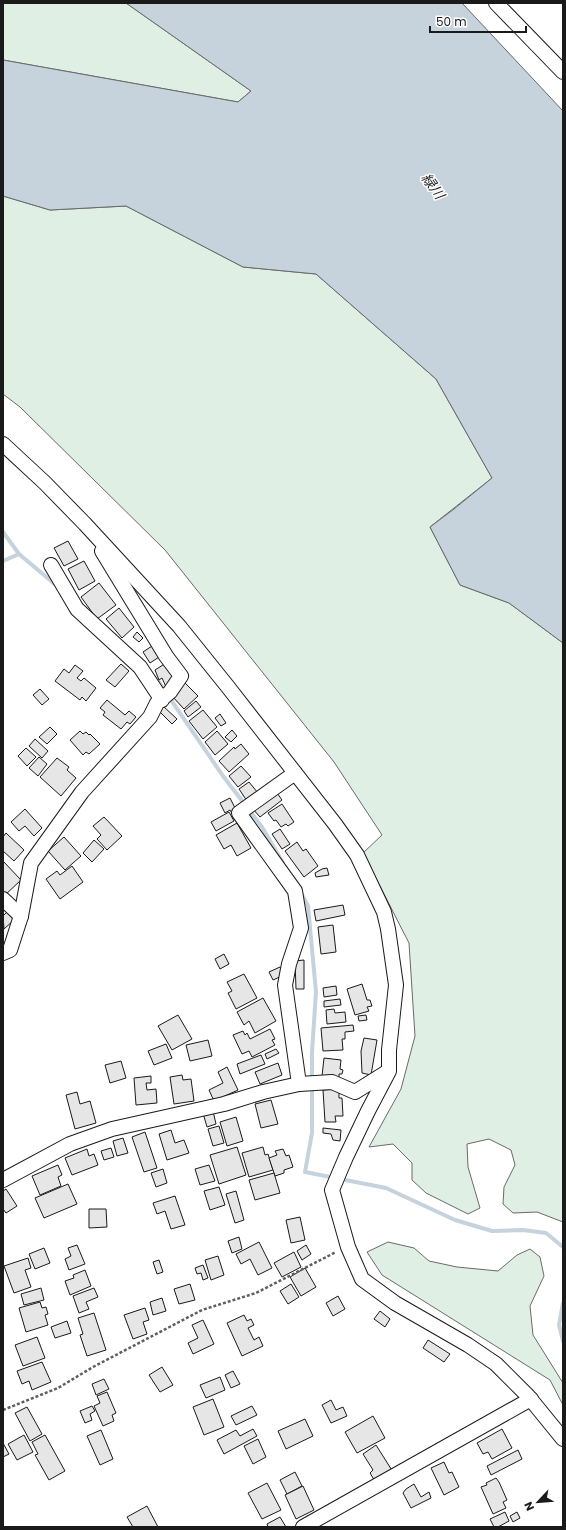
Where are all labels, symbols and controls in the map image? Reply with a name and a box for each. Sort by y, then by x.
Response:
scale bar [430,8,526,34]
text: 50 m [436,13,467,30]
water label: 緑川 [417,169,450,205]
north arrow [518,1482,558,1522]
text: N [520,1499,538,1514]

